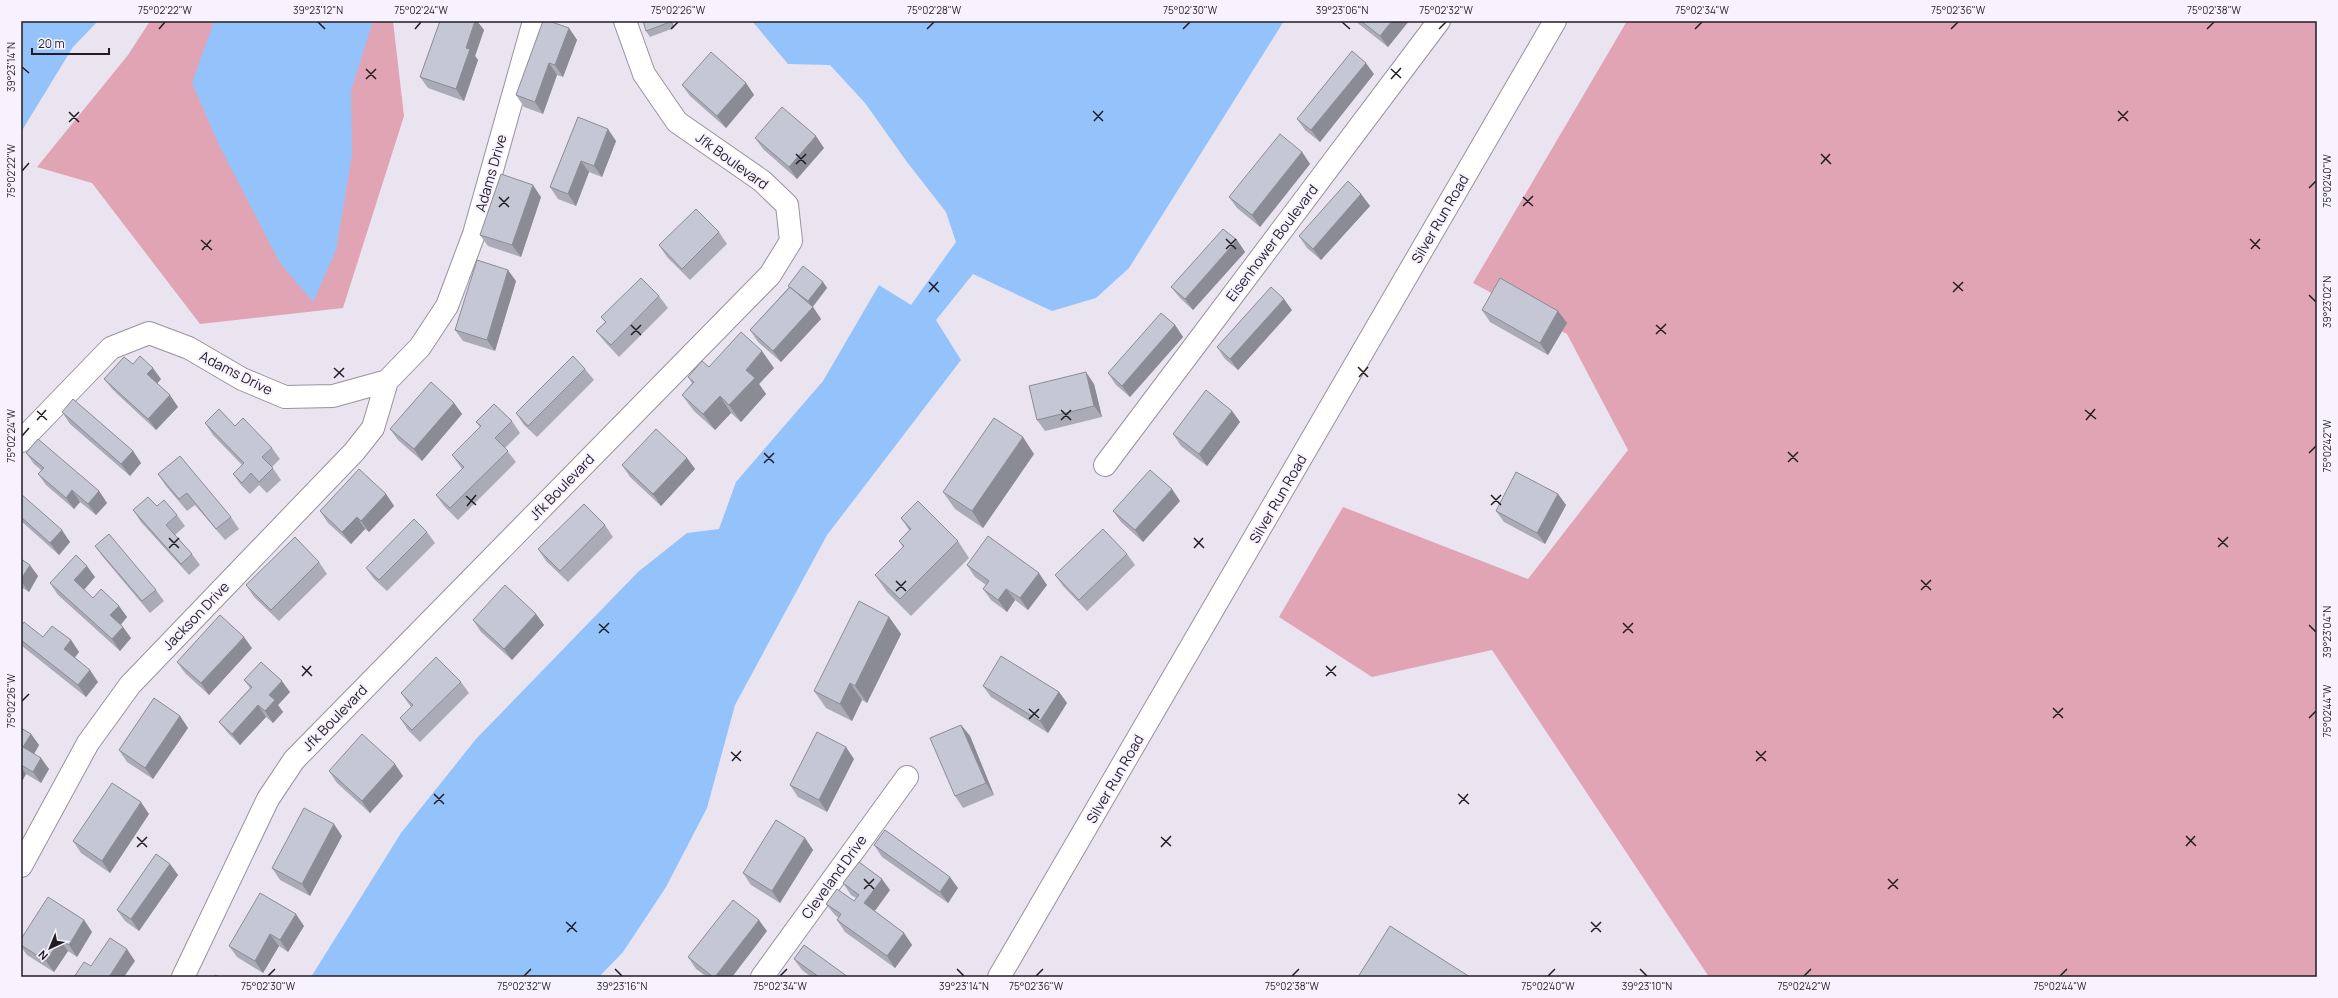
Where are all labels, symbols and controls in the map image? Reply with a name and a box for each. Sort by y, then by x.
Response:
text: 75°02'22"W [138,3,193,17]
text: 39°23'12"N [293,3,343,17]
text: 75°02'24"W [394,3,448,17]
text: 75°02'26"W [651,3,706,17]
text: 75°02'28"W [907,3,962,17]
text: 75°02'30"W [1163,3,1218,17]
text: 39°23'06"N [1316,3,1368,17]
text: 75°02'32"W [1419,3,1474,17]
text: 75°02'34"W [1675,3,1729,17]
text: 75°02'36"W [1931,3,1986,17]
text: 75°02'38"W [2187,3,2242,17]
scale bar [32,30,109,56]
text: 20 m [38,35,65,52]
text: 39°23'14"N [4,42,18,92]
street label: Jfk Boulevard [692,128,773,193]
street label: Adams Drive [470,132,511,214]
text: 75°02'22"W [4,143,18,198]
text: 75°02'40"W [2320,154,2334,208]
street label: Silver Run Road [1406,171,1473,267]
street label: Eisenhower Boulevard [1221,180,1322,305]
text: 39°23'02"N [2320,276,2334,328]
street label: Adams Drive [196,346,276,399]
text: 75°02'24"W [4,409,18,463]
text: 75°02'42"W [2320,419,2334,472]
street label: Jfk Boulevard [525,449,598,524]
street label: Silver Run Road [1244,451,1311,547]
street label: Jackson Drive [158,577,233,654]
text: 39°23'04"N [2320,606,2334,658]
text: 75°02'26"W [4,673,18,728]
street label: Jfk Boulevard [298,680,371,755]
text: 75°02'44"W [2320,684,2334,737]
street label: Silver Run Road [1081,731,1148,827]
street label: Cleveland Drive [797,831,870,922]
north arrow [30,928,70,968]
text: N [35,947,51,964]
text: 75°02'30"W [241,979,296,993]
text: 75°02'32"W [497,979,552,993]
text: 39°23'16"N [597,979,647,993]
text: 75°02'34"W [753,979,807,993]
text: 39°23'14"N [939,979,989,993]
text: 75°02'36"W [1009,979,1064,993]
text: 75°02'38"W [1265,979,1320,993]
text: 75°02'40"W [1521,979,1575,993]
text: 39°23'10"N [1622,979,1672,993]
text: 75°02'42"W [1778,979,1831,993]
text: 75°02'44"W [2034,979,2087,993]

